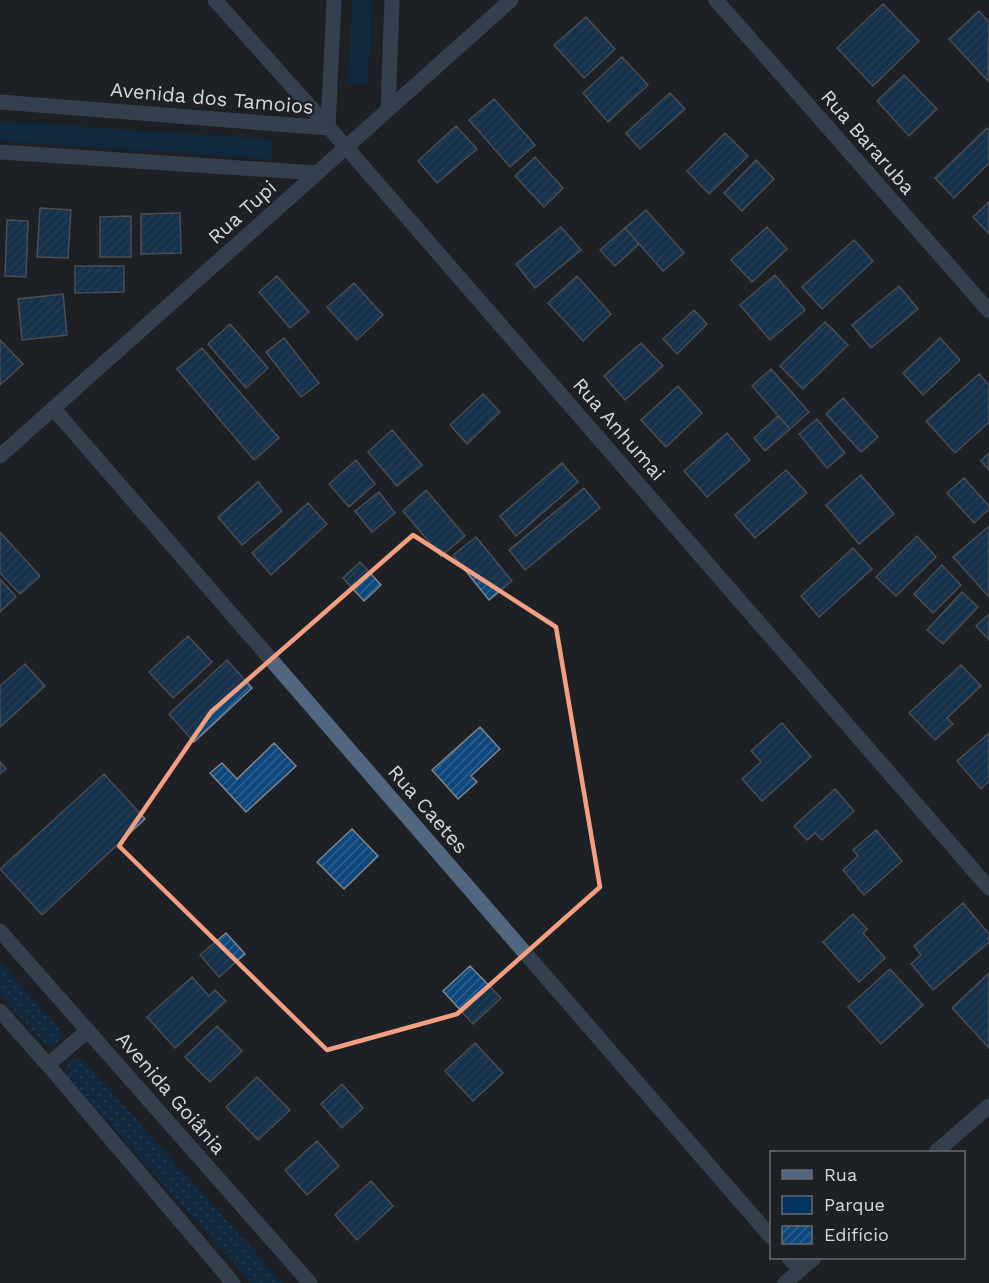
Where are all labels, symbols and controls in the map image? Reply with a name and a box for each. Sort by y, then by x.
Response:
street label: Avenida dos Tamoios [109,77,315,119]
street label: Rua Bararuba [816,85,920,199]
street label: Rua Tupi [203,175,281,249]
street label: Rua Anhumai [568,373,670,485]
street label: Rua Caetes [383,760,473,858]
street label: Avenida Goiânia [111,1027,231,1159]
legend [770,1151,965,1259]
text: Rua [824,1164,857,1185]
text: Parque [824,1194,885,1215]
text: Edifício [824,1224,889,1245]

